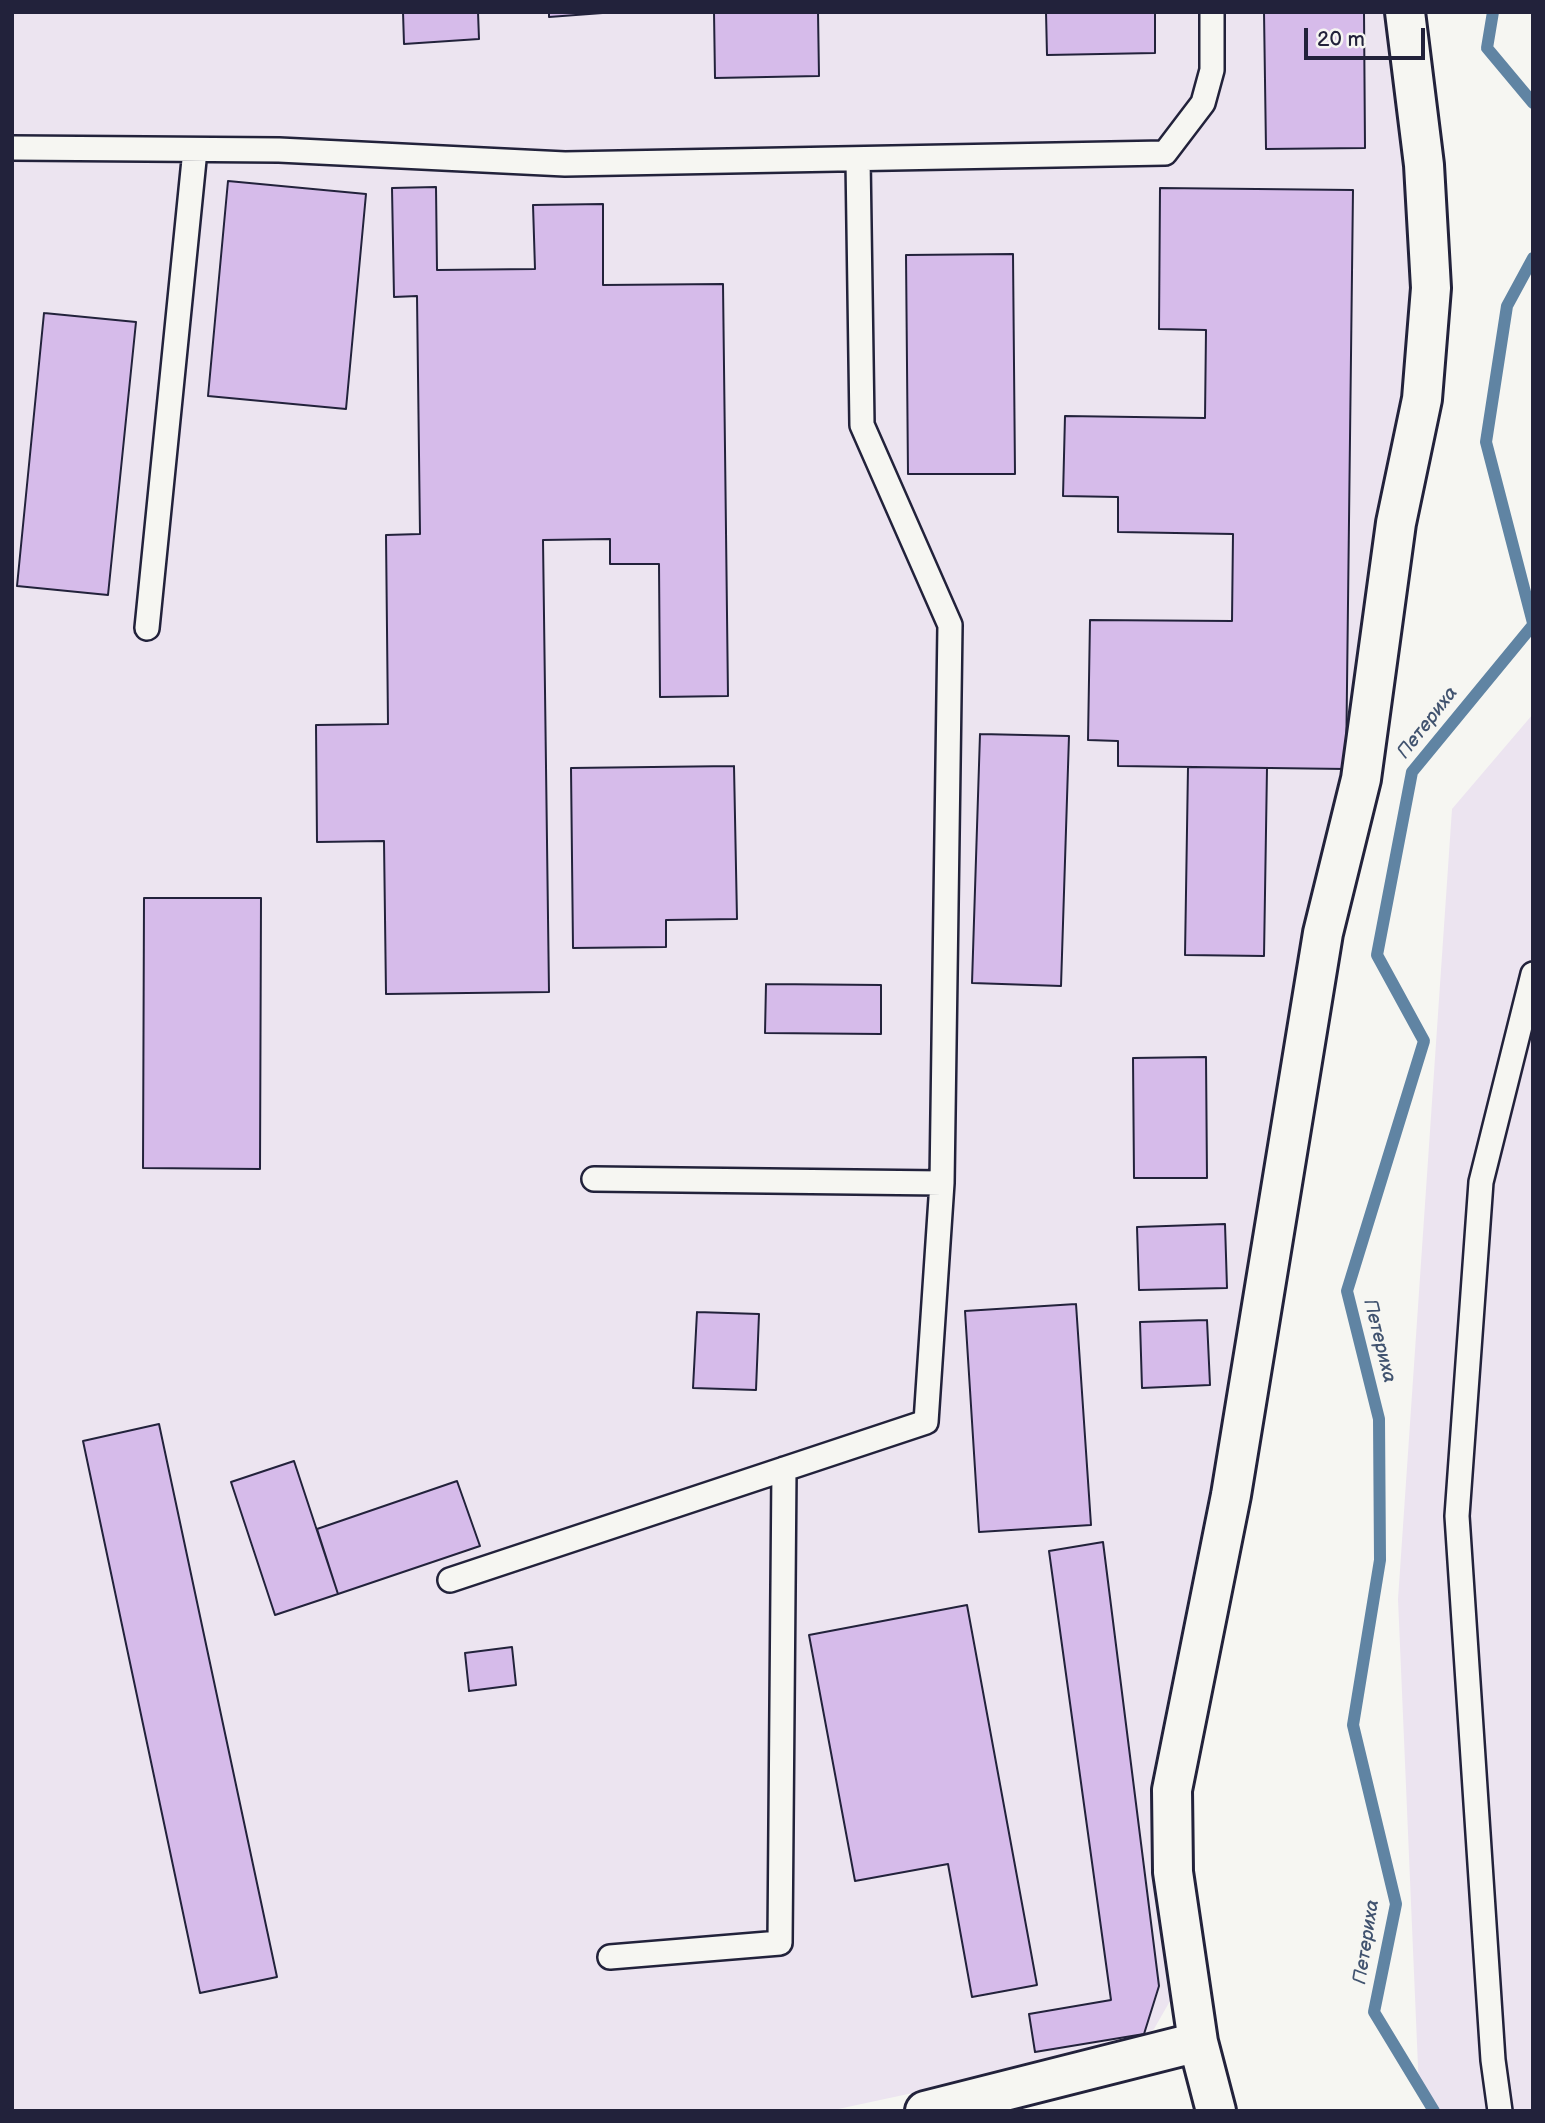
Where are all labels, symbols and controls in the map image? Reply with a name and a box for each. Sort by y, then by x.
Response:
scale bar [1307,14,1428,58]
text: 20 m [1317,27,1365,52]
water label: Петериха [1393,682,1463,764]
water label: Петериха [1358,1297,1400,1385]
water label: Петериха [1349,1898,1385,1986]

